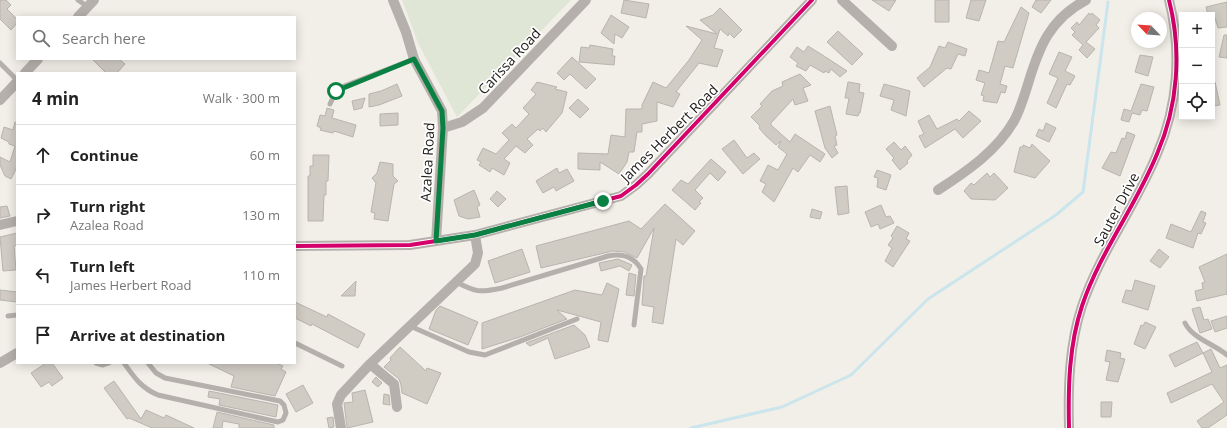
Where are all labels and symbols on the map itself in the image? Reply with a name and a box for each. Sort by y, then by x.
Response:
north arrow [1131,12,1167,48]
street label: Carissa Road [473,24,545,98]
street label: James Herbert Road [615,80,722,187]
route start [327,82,345,100]
street label: Azalea Road [415,122,439,202]
street label: Sauter Drive [1089,169,1143,249]
route end [594,192,612,210]

